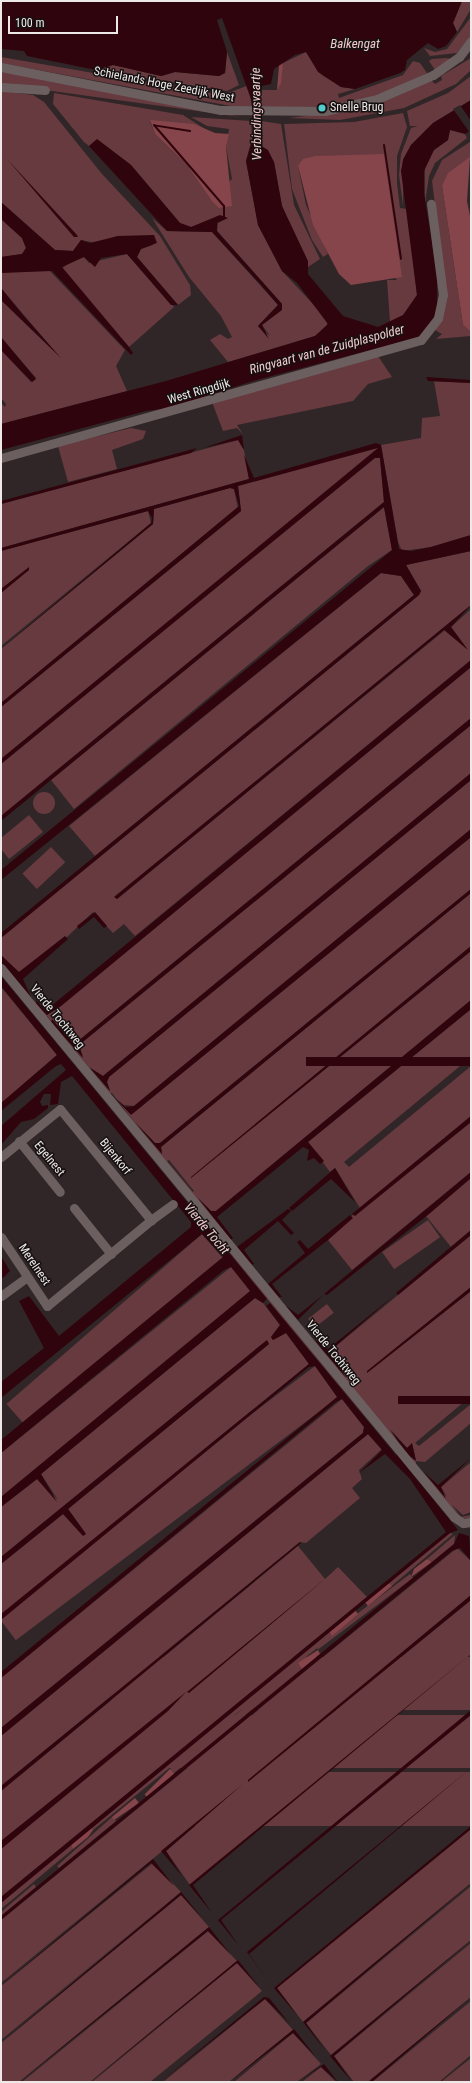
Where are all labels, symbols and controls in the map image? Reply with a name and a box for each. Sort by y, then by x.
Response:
scale bar [10,8,120,34]
text: 100 m [15,16,45,30]
water label: Balkengat [330,36,380,52]
street label: Schielands Hoge Zeedijk West [93,64,235,106]
water label: Verbindingsvaartje [248,67,266,161]
place label: Snelle Brug [330,101,383,115]
marker: Snelle Brug [317,103,327,113]
water label: Ringvaart van de Zuidplaspolder [248,322,406,378]
street label: West Ringdijk [166,376,232,408]
street label: Vierde Tochtweg [27,982,87,1052]
street label: Bijenkorf [96,1136,134,1178]
street label: Egelnest [31,1139,67,1179]
water label: Vierde Tocht [180,1200,232,1258]
street label: Merelnest [15,1241,53,1289]
street label: Vierde Tochtweg [303,1318,363,1388]

